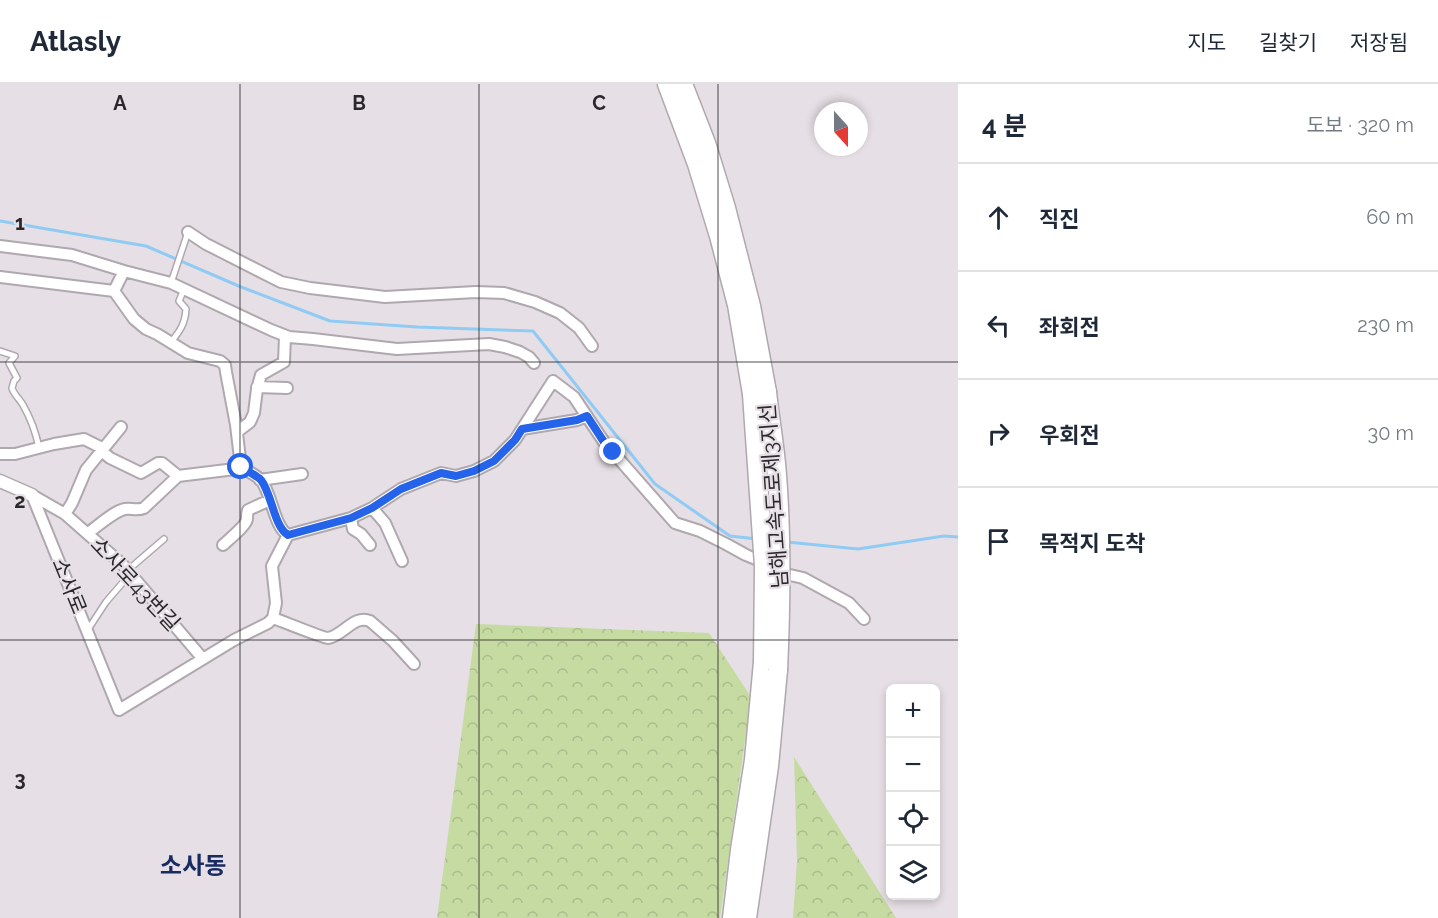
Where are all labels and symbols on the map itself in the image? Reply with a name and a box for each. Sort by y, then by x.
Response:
text: A [113,91,127,115]
text: B [352,91,366,115]
text: C [592,91,606,115]
north arrow [814,102,868,156]
text: 1 [15,211,25,235]
street label: 남해고속도로제3지선 [755,403,792,589]
route end [599,438,625,464]
route start [227,453,253,479]
text: 2 [14,489,26,513]
street label: 소사로43번길 [86,532,185,636]
street label: 소사로 [47,554,92,617]
text: 3 [14,767,26,791]
district label: 소사동 [160,851,226,880]

